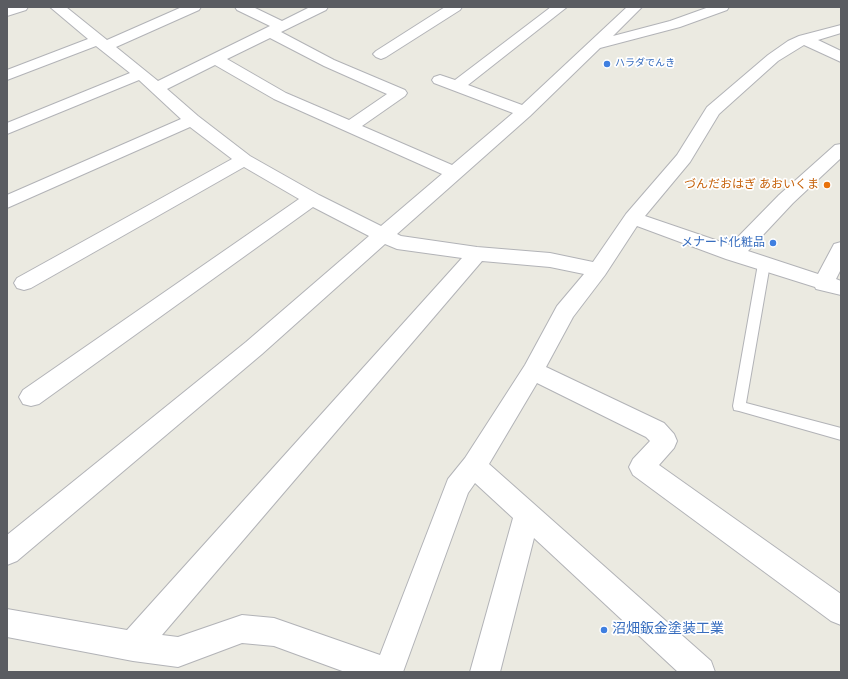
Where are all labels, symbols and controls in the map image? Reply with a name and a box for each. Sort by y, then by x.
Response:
place label: ハラダでんき [615,58,675,70]
marker: ハラダでんき [602,59,612,69]
place label: づんだおはぎ あおいくま [684,178,819,192]
marker: づんだおはぎ あおいくま [822,180,832,190]
place label: メナード化粧品 [681,236,765,250]
marker: メナード化粧品 [768,238,778,248]
place label: 沼畑鈑金塗装工業 [612,622,724,638]
marker: 沼畑鈑金塗装工業 [599,625,609,635]

